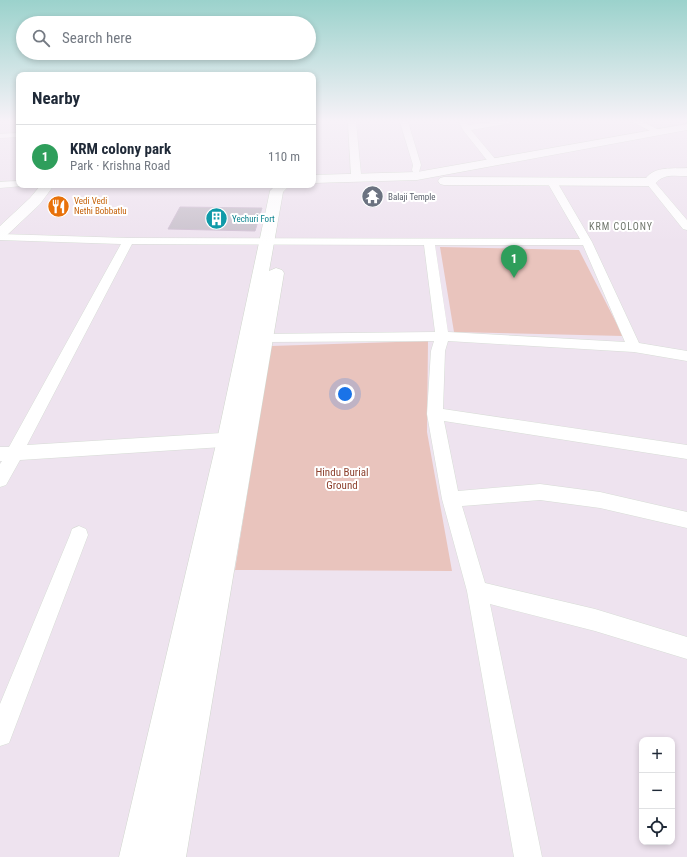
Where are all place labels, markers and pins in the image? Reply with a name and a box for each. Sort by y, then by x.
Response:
temple icon: Balaji Temple [360,184,386,210]
place label: Balaji Temple [388,192,436,202]
restaurant icon: Vedi Vedi Nethi Bobbatlu [45,193,71,219]
place label: Vedi Vedi Nethi Bobbatlu [74,196,127,216]
building icon: Yechuri Fort [203,206,229,232]
place label: Yechuri Fort [232,214,275,224]
pin: 1 [501,245,527,278]

